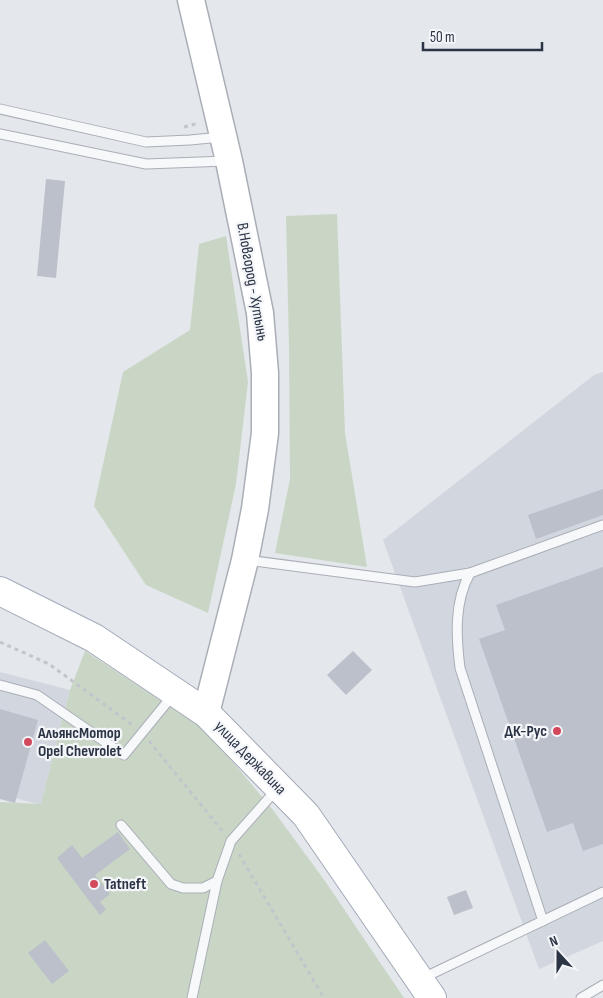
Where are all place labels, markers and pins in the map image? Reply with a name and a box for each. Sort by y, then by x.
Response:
place label: ДК-Рус [505,722,547,741]
place label: АльянсМотор Opel Chevrolet [37,724,122,761]
marker: ДК-Рус [551,725,563,737]
marker: АльянсМотор Opel Chevrolet [22,736,34,748]
place label: Tatneft [104,875,146,894]
marker: Tatneft [88,878,100,890]

